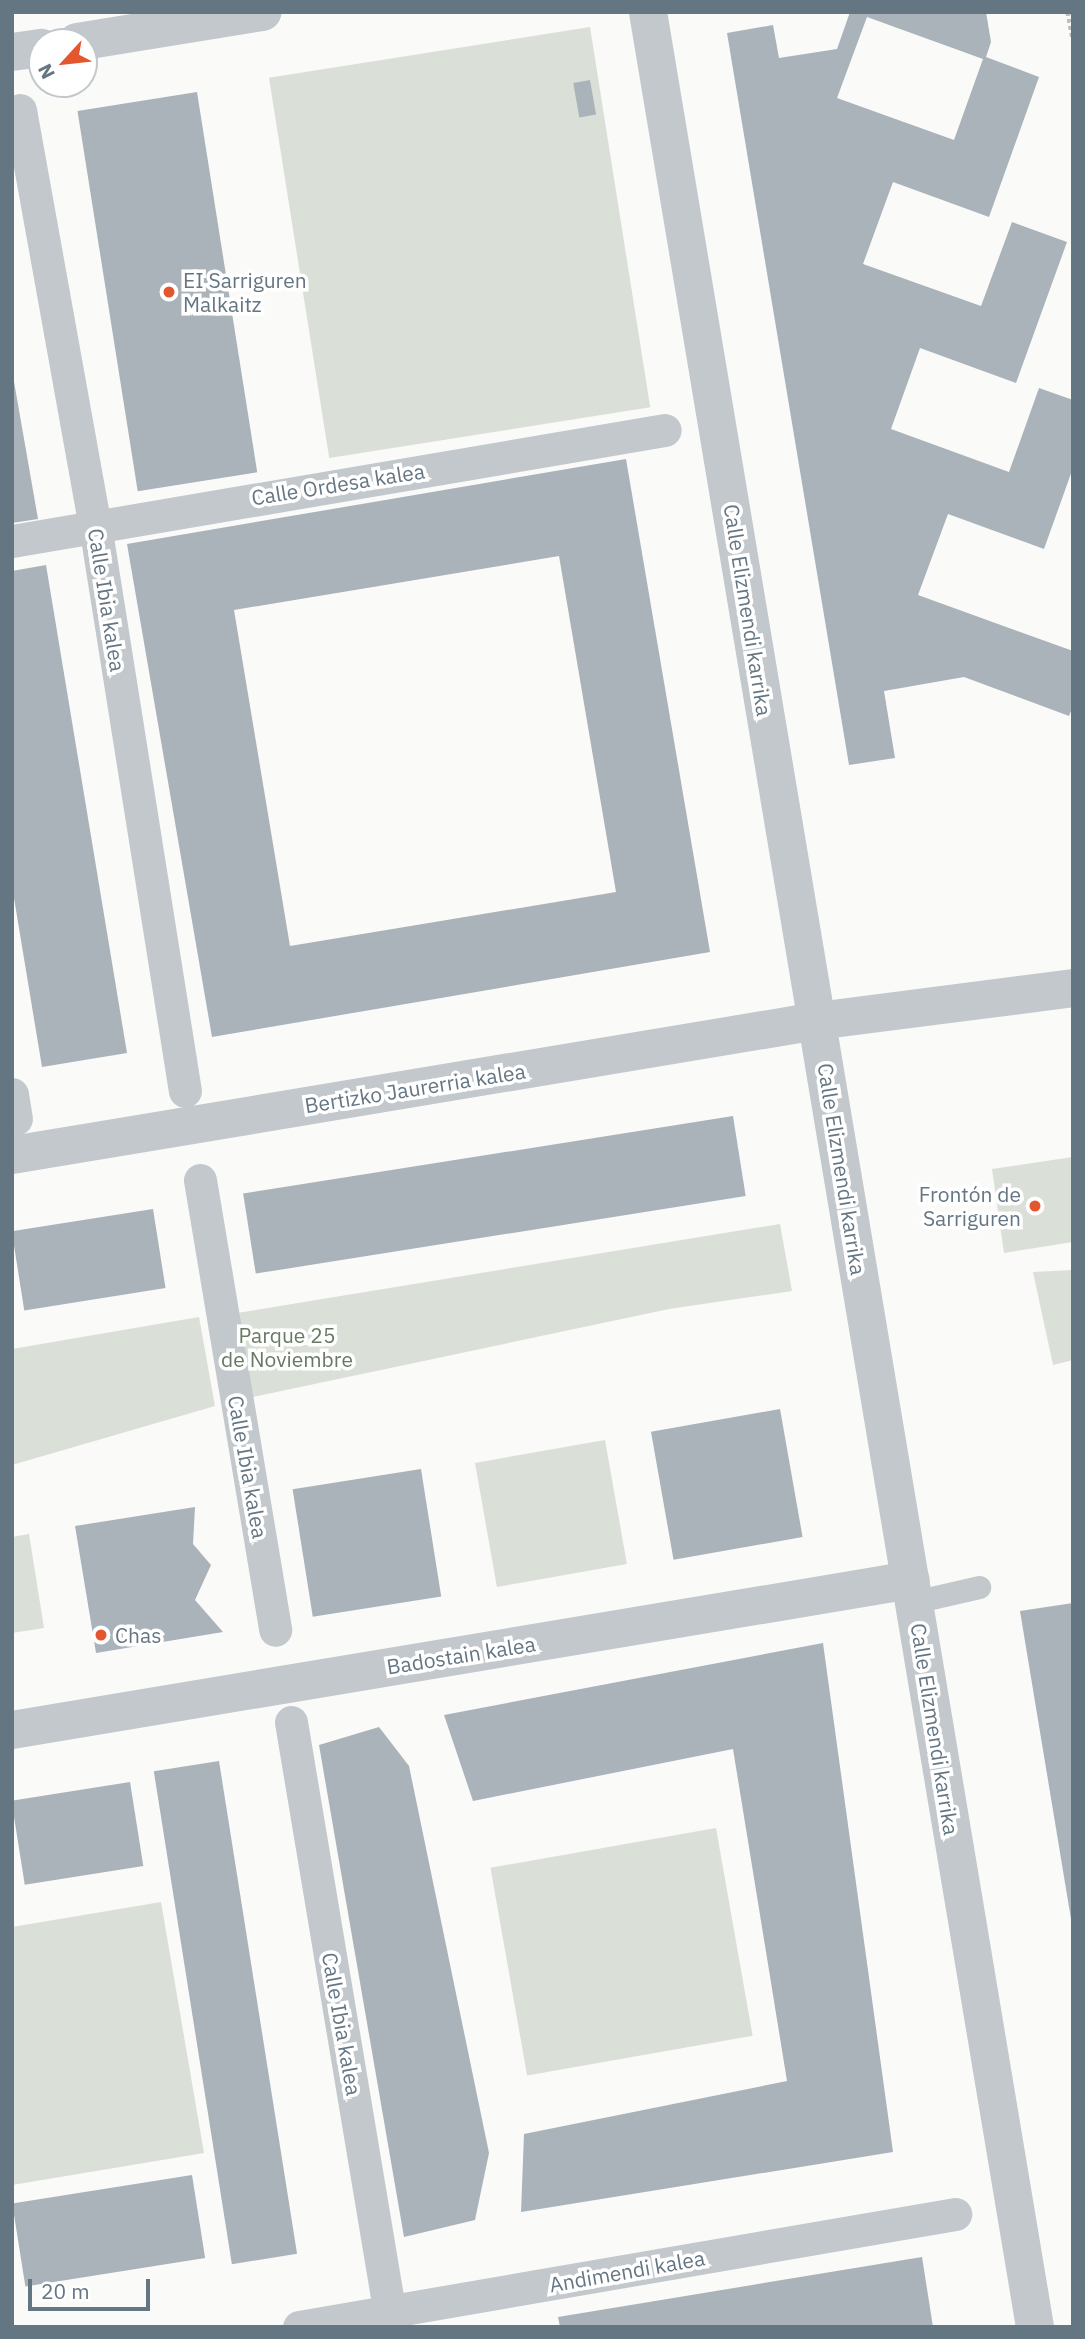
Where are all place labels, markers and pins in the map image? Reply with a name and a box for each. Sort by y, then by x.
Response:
place label: EI Sarriguren Malkaitz [183,267,307,317]
marker: EI Sarriguren Malkaitz [161,284,177,300]
place label: Frontón de Sarriguren [919,1181,1021,1231]
marker: Frontón de Sarriguren [1027,1198,1043,1214]
place label: Chas [115,1622,161,1648]
marker: Chas [93,1627,109,1643]

